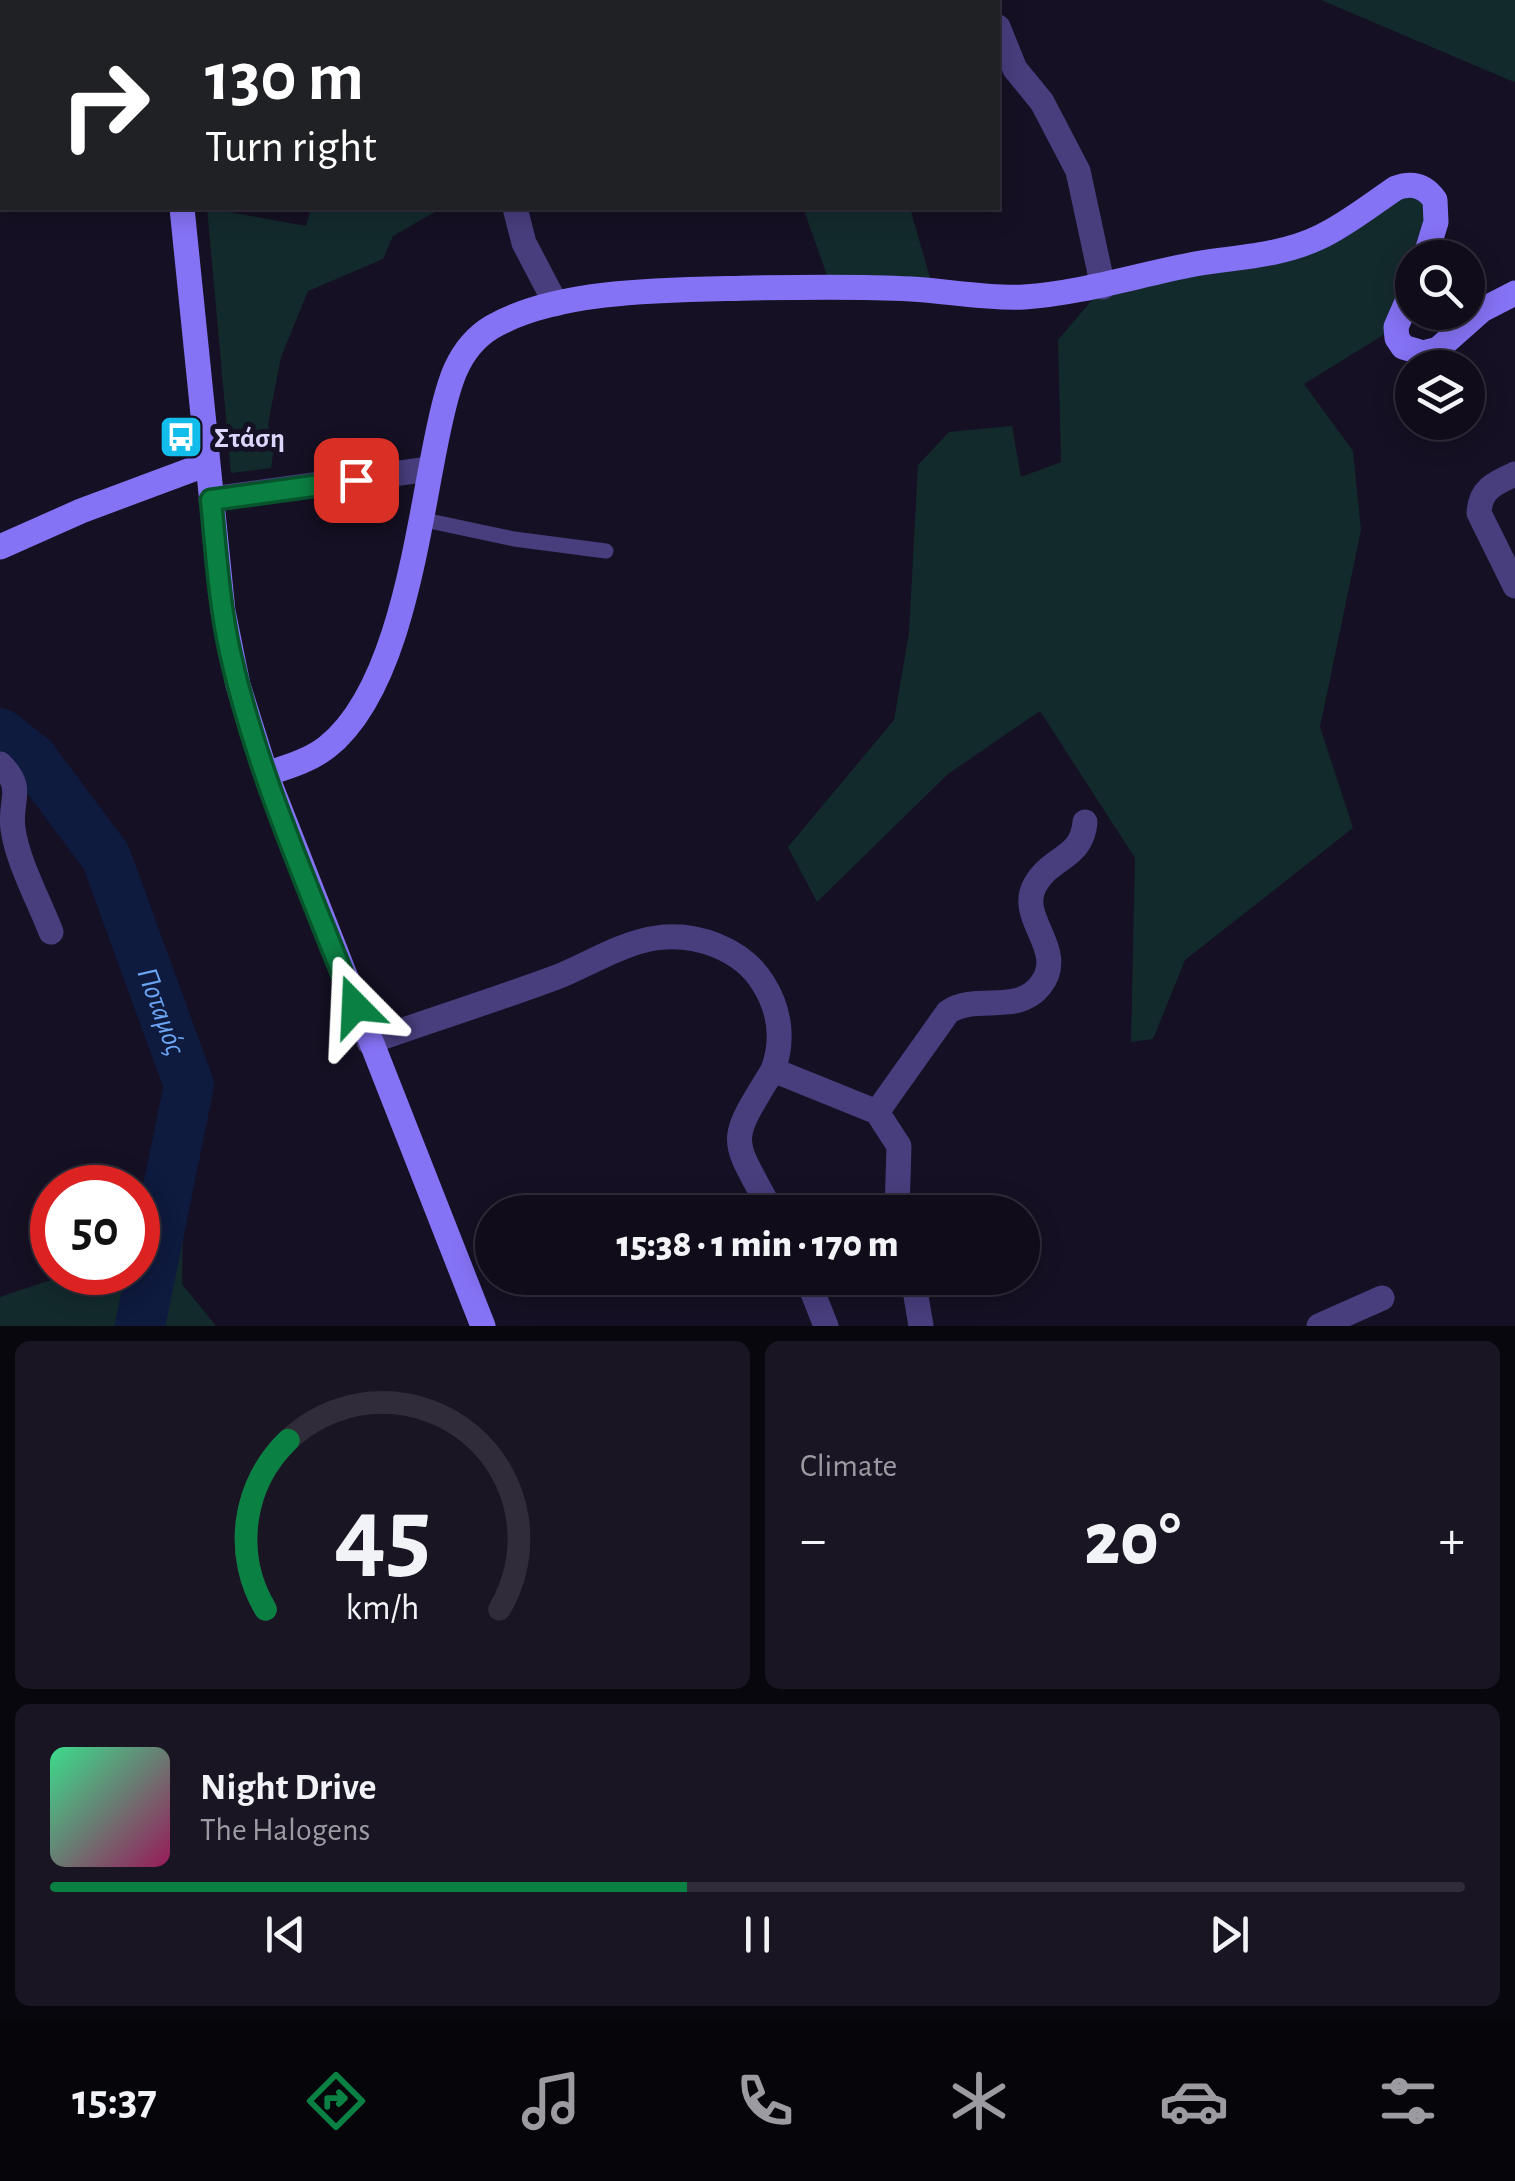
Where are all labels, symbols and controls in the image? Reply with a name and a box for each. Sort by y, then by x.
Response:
icon: right [40,40,170,170]
text: 130 m [205,43,364,113]
text: Turn right [205,125,377,170]
map controls [1395,240,1485,440]
button: search [1395,240,1485,330]
button: layers [1395,350,1485,440]
bus stop icon: Στάση [158,414,204,460]
place label: Στάση [214,425,285,453]
pin [314,438,399,523]
icon: arrive [329,453,384,508]
position arrow [303,954,407,1058]
water label: Ποταμός [131,964,191,1060]
speed limit sign: 50 [30,1165,160,1295]
text: 15:38 · 1 min · 170 m [616,1226,899,1264]
text: Climate [800,1450,897,1482]
text: 45 [334,1484,431,1588]
text: 20° [1084,1503,1181,1578]
text: − [800,1513,826,1568]
text: + [1439,1513,1465,1568]
text: km/h [346,1590,419,1626]
text: Night Drive [200,1769,376,1807]
text: The Halogens [200,1814,370,1846]
icon: previous [258,1907,313,1962]
icon: pause [730,1907,785,1962]
icon: next [1202,1907,1257,1962]
icon: directions [301,2066,371,2136]
icon: music [516,2066,586,2136]
icon: phone [730,2066,800,2136]
icon: climate [944,2066,1014,2136]
icon: car [1159,2066,1229,2136]
icon: filters [1373,2066,1443,2136]
text: 15:37 [72,2078,157,2123]

